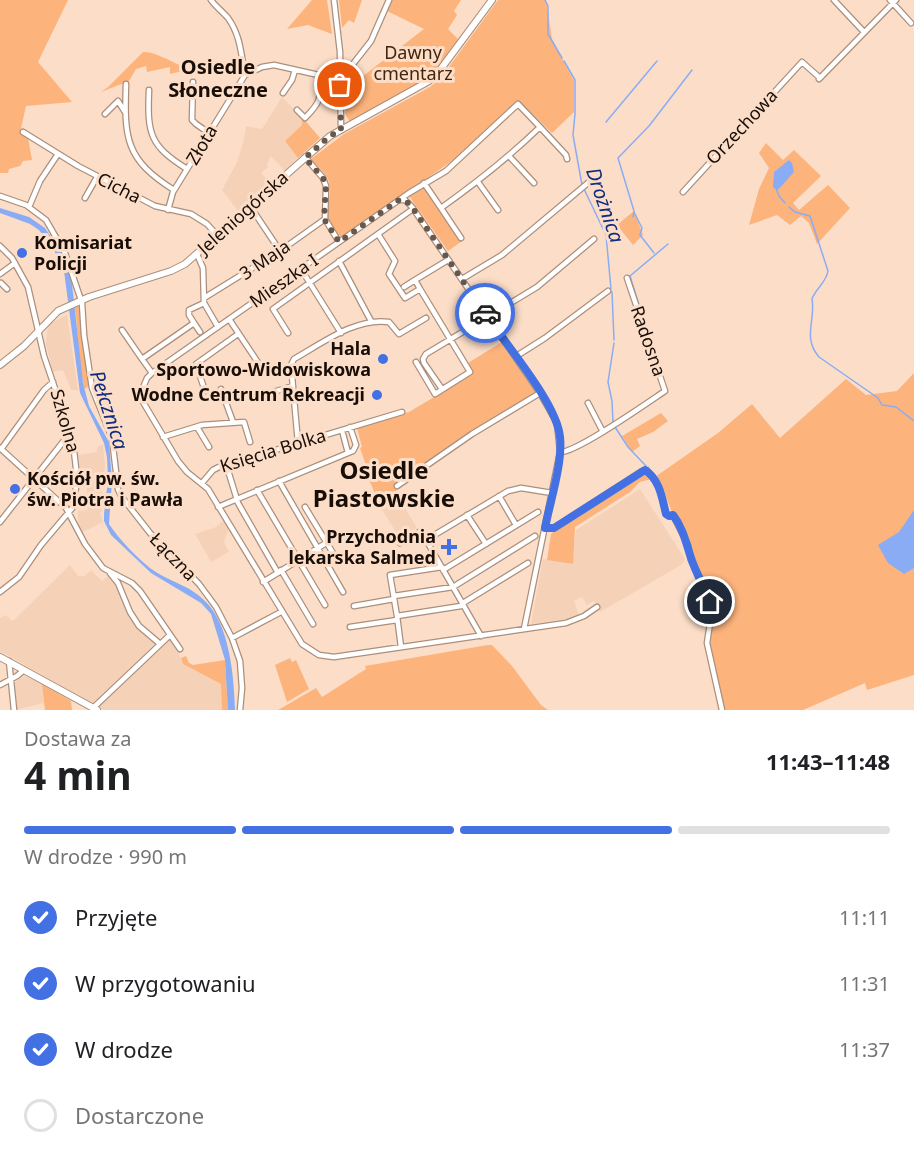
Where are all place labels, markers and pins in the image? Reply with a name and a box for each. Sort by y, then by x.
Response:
pin [314,59,365,110]
place label: Komisariat Policji [34,230,132,275]
marker: Komisariat Policji [15,246,29,260]
place label: Hala Sportowo-Widowiskowa [156,336,371,381]
marker: Hala Sportowo-Widowiskowa [376,352,390,366]
place label: Wodne Centrum Rekreacji [131,382,365,406]
marker: Wodne Centrum Rekreacji [370,388,384,402]
place label: Kościół pw. św. św. Piotra i Pawła [27,466,183,511]
marker: Kościół pw. św. św. Piotra i Pawła [8,482,22,496]
place label: Przychodnia lekarska Salmed [289,524,436,569]
marker: Przychodnia lekarska Salmed [440,538,458,556]
pin [684,576,735,627]

